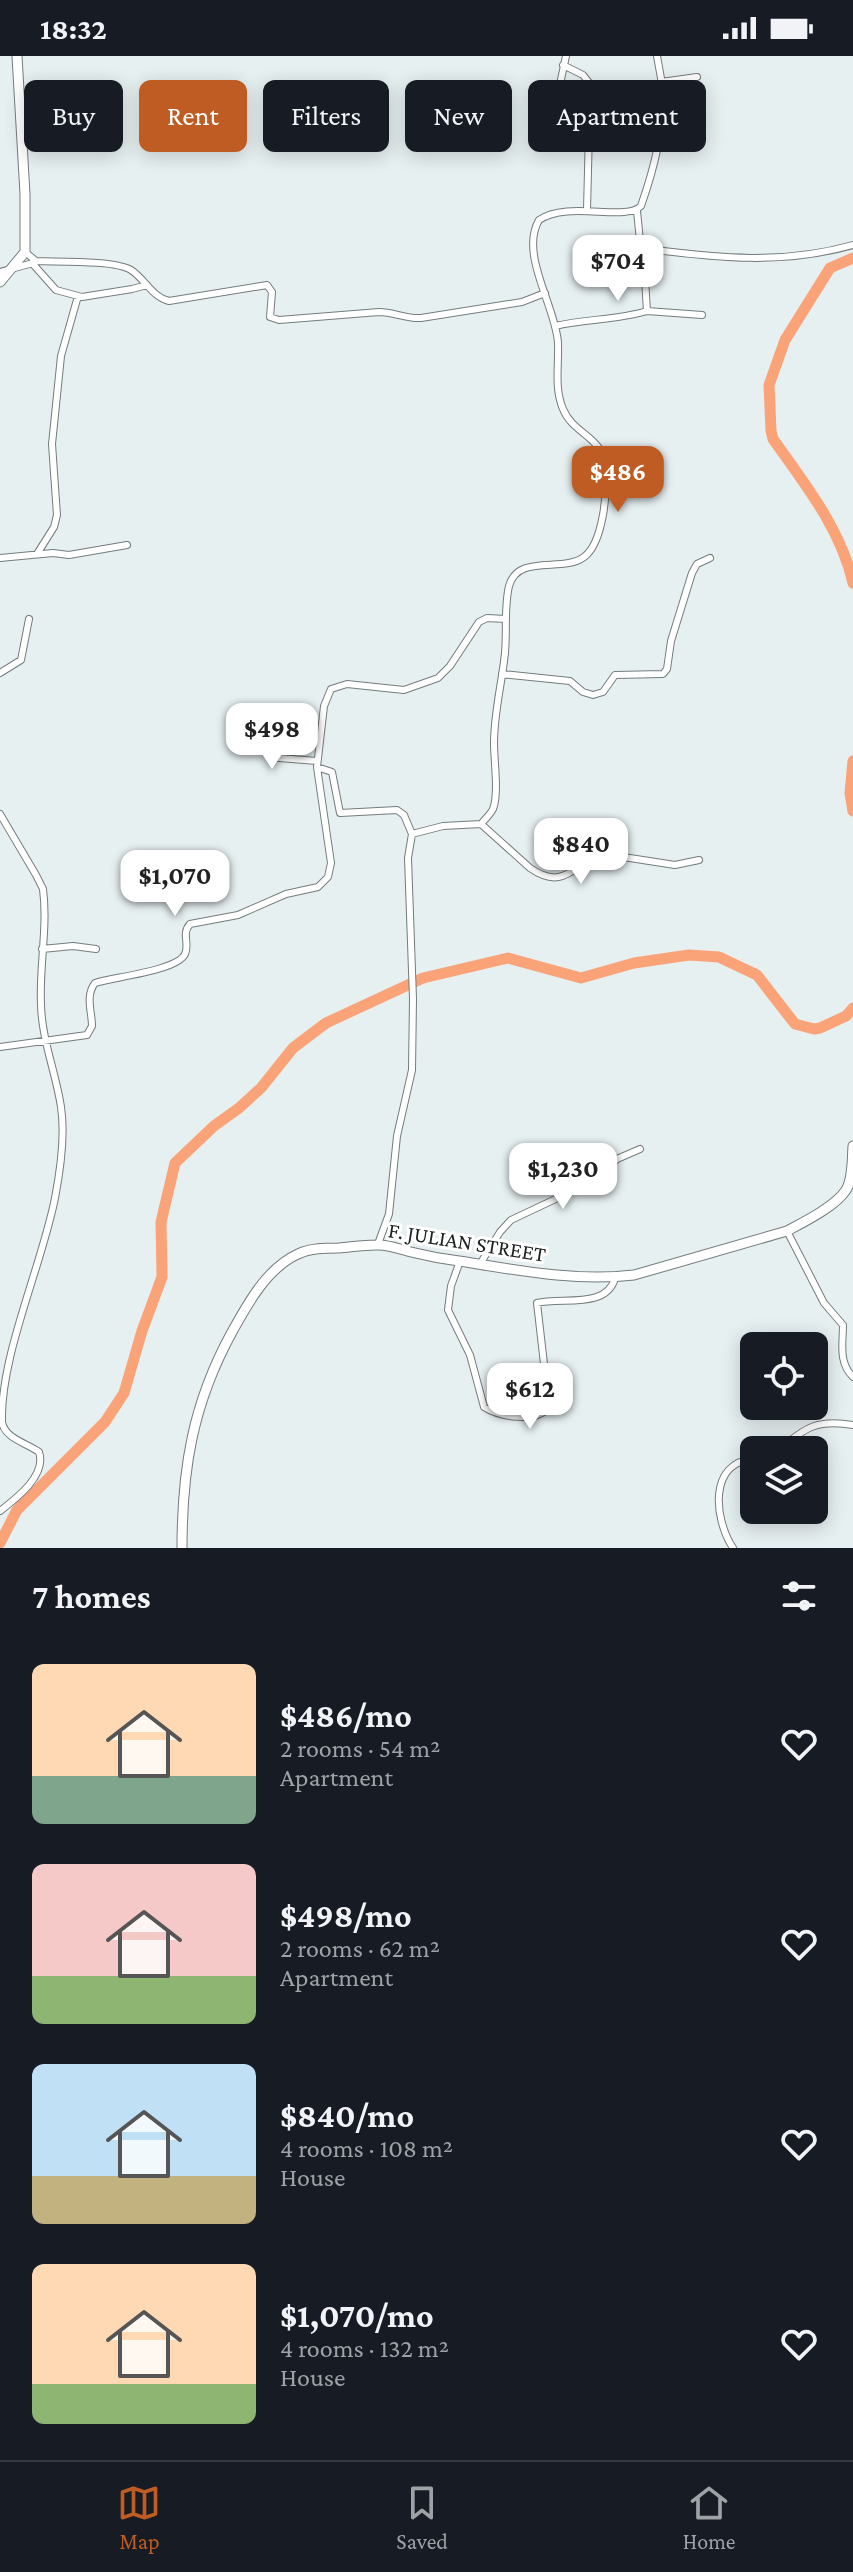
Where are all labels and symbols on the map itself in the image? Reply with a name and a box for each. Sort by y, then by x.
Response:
pin: $704 [571,235,665,303]
pin: $486 [571,446,665,514]
pin: $498 [225,703,319,771]
pin: $840 [534,818,628,886]
pin: $1,070 [110,850,240,918]
pin: $1,230 [498,1143,628,1211]
street label: F. JULIAN STREET [386,1217,548,1267]
pin: $612 [483,1363,577,1431]

